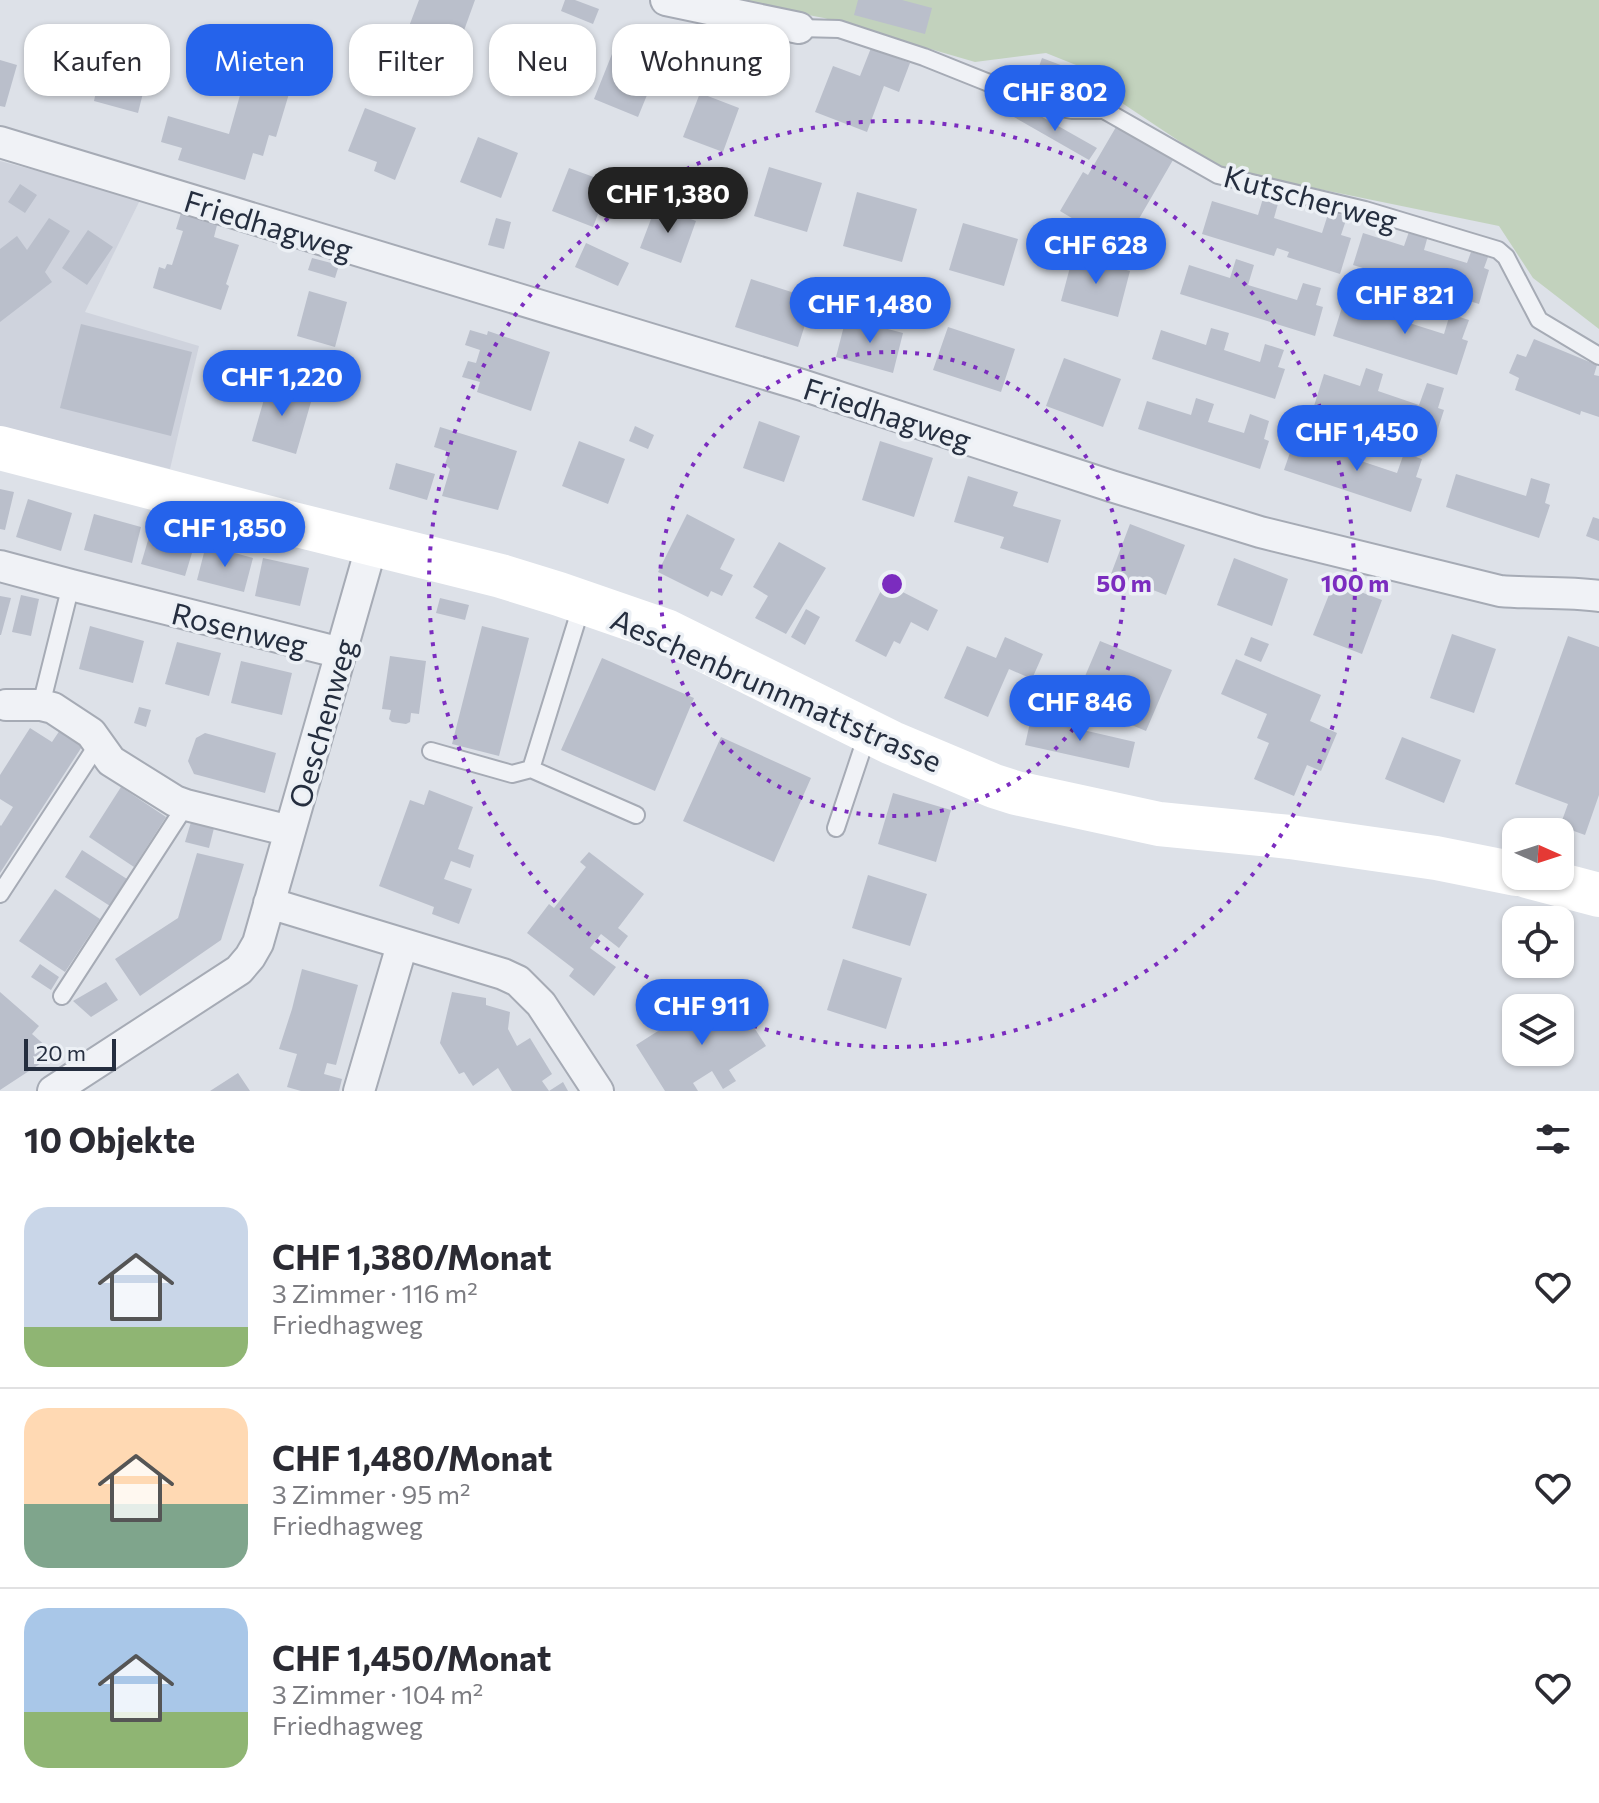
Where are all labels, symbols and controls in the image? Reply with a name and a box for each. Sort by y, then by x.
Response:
chip: Kaufen [24,24,170,96]
chip: Mieten [186,24,333,96]
chip: Filter [349,24,473,96]
chip: Neu [489,24,596,96]
chip: Wohnung [612,24,790,96]
pin: CHF 802 [981,65,1129,133]
text: CHF 802 [1002,75,1108,106]
street label: Kutscherweg [1220,156,1402,238]
pin: CHF 1,380 [576,167,760,235]
text: CHF 1,380 [606,177,730,208]
street label: Friedhagweg [180,181,358,267]
pin: CHF 628 [1022,218,1170,286]
text: CHF 628 [1044,228,1148,259]
pin: CHF 821 [1331,268,1479,336]
pin: CHF 1,480 [778,277,962,345]
text: CHF 821 [1355,278,1455,309]
text: CHF 1,480 [808,287,932,318]
pin: CHF 1,220 [190,350,374,418]
text: CHF 1,220 [221,360,343,391]
street label: Friedhagweg [799,368,977,458]
pin: CHF 1,450 [1265,405,1449,473]
text: CHF 1,450 [1295,415,1419,446]
pin: CHF 1,850 [133,501,317,569]
text: CHF 1,850 [163,511,287,542]
text: 50 m [1096,568,1152,597]
text: 100 m [1321,568,1389,597]
centre of rings [878,570,906,598]
street label: Rosenweg [168,593,312,663]
street label: Aeschenbrunnmattstrasse [606,599,948,779]
street label: Oeschenweg [279,634,363,812]
pin: CHF 846 [1006,675,1154,743]
text: CHF 846 [1027,685,1133,716]
north arrow [1502,818,1574,890]
map controls [1502,818,1574,1066]
button: locate [1502,906,1574,978]
pin: CHF 911 [628,979,776,1047]
text: CHF 911 [654,989,750,1020]
button: layers [1502,994,1574,1066]
scale bar [24,1035,116,1071]
text: 20 m [36,1039,86,1066]
icon: filters [1531,1117,1575,1161]
text: 10 Objekte [24,1118,195,1160]
text: CHF 1,380/Monat [272,1235,552,1277]
icon: home [88,1239,184,1335]
icon: heart [1531,1265,1575,1309]
text: 3 Zimmer · 116 m² [272,1277,478,1308]
text: Friedhagweg [272,1308,423,1339]
text: CHF 1,480/Monat [272,1436,553,1478]
icon: home [88,1440,184,1536]
icon: heart [1531,1466,1575,1510]
text: 3 Zimmer · 95 m² [272,1478,470,1509]
text: Friedhagweg [272,1509,423,1540]
text: CHF 1,450/Monat [272,1636,551,1678]
icon: home [88,1640,184,1736]
icon: heart [1531,1666,1575,1710]
text: 3 Zimmer · 104 m² [272,1678,483,1709]
text: Friedhagweg [272,1709,423,1740]

